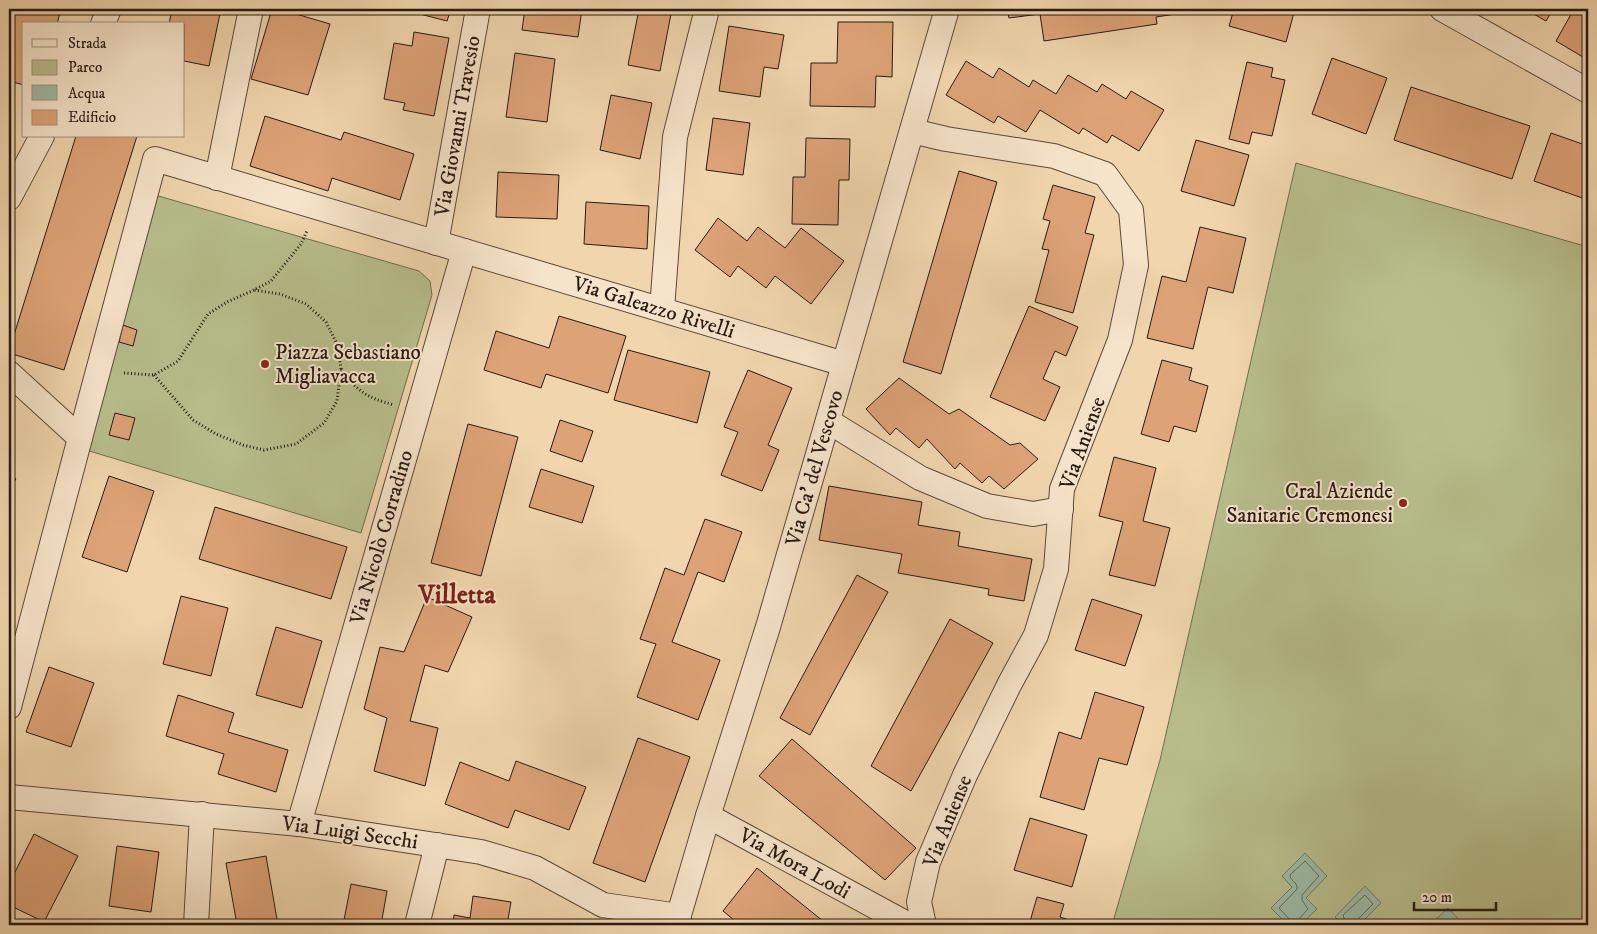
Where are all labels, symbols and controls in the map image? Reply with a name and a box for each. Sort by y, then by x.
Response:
legend [22,22,185,138]
text: Strada [68,34,107,53]
street label: Via Giovanni Travesio [429,34,487,220]
text: Parco [68,58,102,77]
text: Acqua [68,84,106,103]
text: Edificio [68,108,116,127]
street label: Via Galeazzo Rivelli [569,271,738,345]
place label: Piazza Sebastiano Migliavacca [275,340,421,390]
marker: Piazza Sebastiano Migliavacca [259,358,271,370]
street label: Via Ca' del Vescovo [780,387,850,550]
street label: Via Aniense [1054,393,1112,494]
street label: Via Nicolò Corradino [344,447,419,628]
place label: Cral Aziende Sanitarie Cremonesi [1226,479,1393,529]
marker: Cral Aziende Sanitarie Cremonesi [1397,497,1409,509]
district label: Villetta [418,579,496,612]
street label: Via Aniense [917,771,978,872]
street label: Via Luigi Secchi [279,810,420,855]
street label: Via Mora Lodi [733,822,855,905]
scale bar [1414,879,1497,911]
text: 20 m [1422,888,1452,907]

